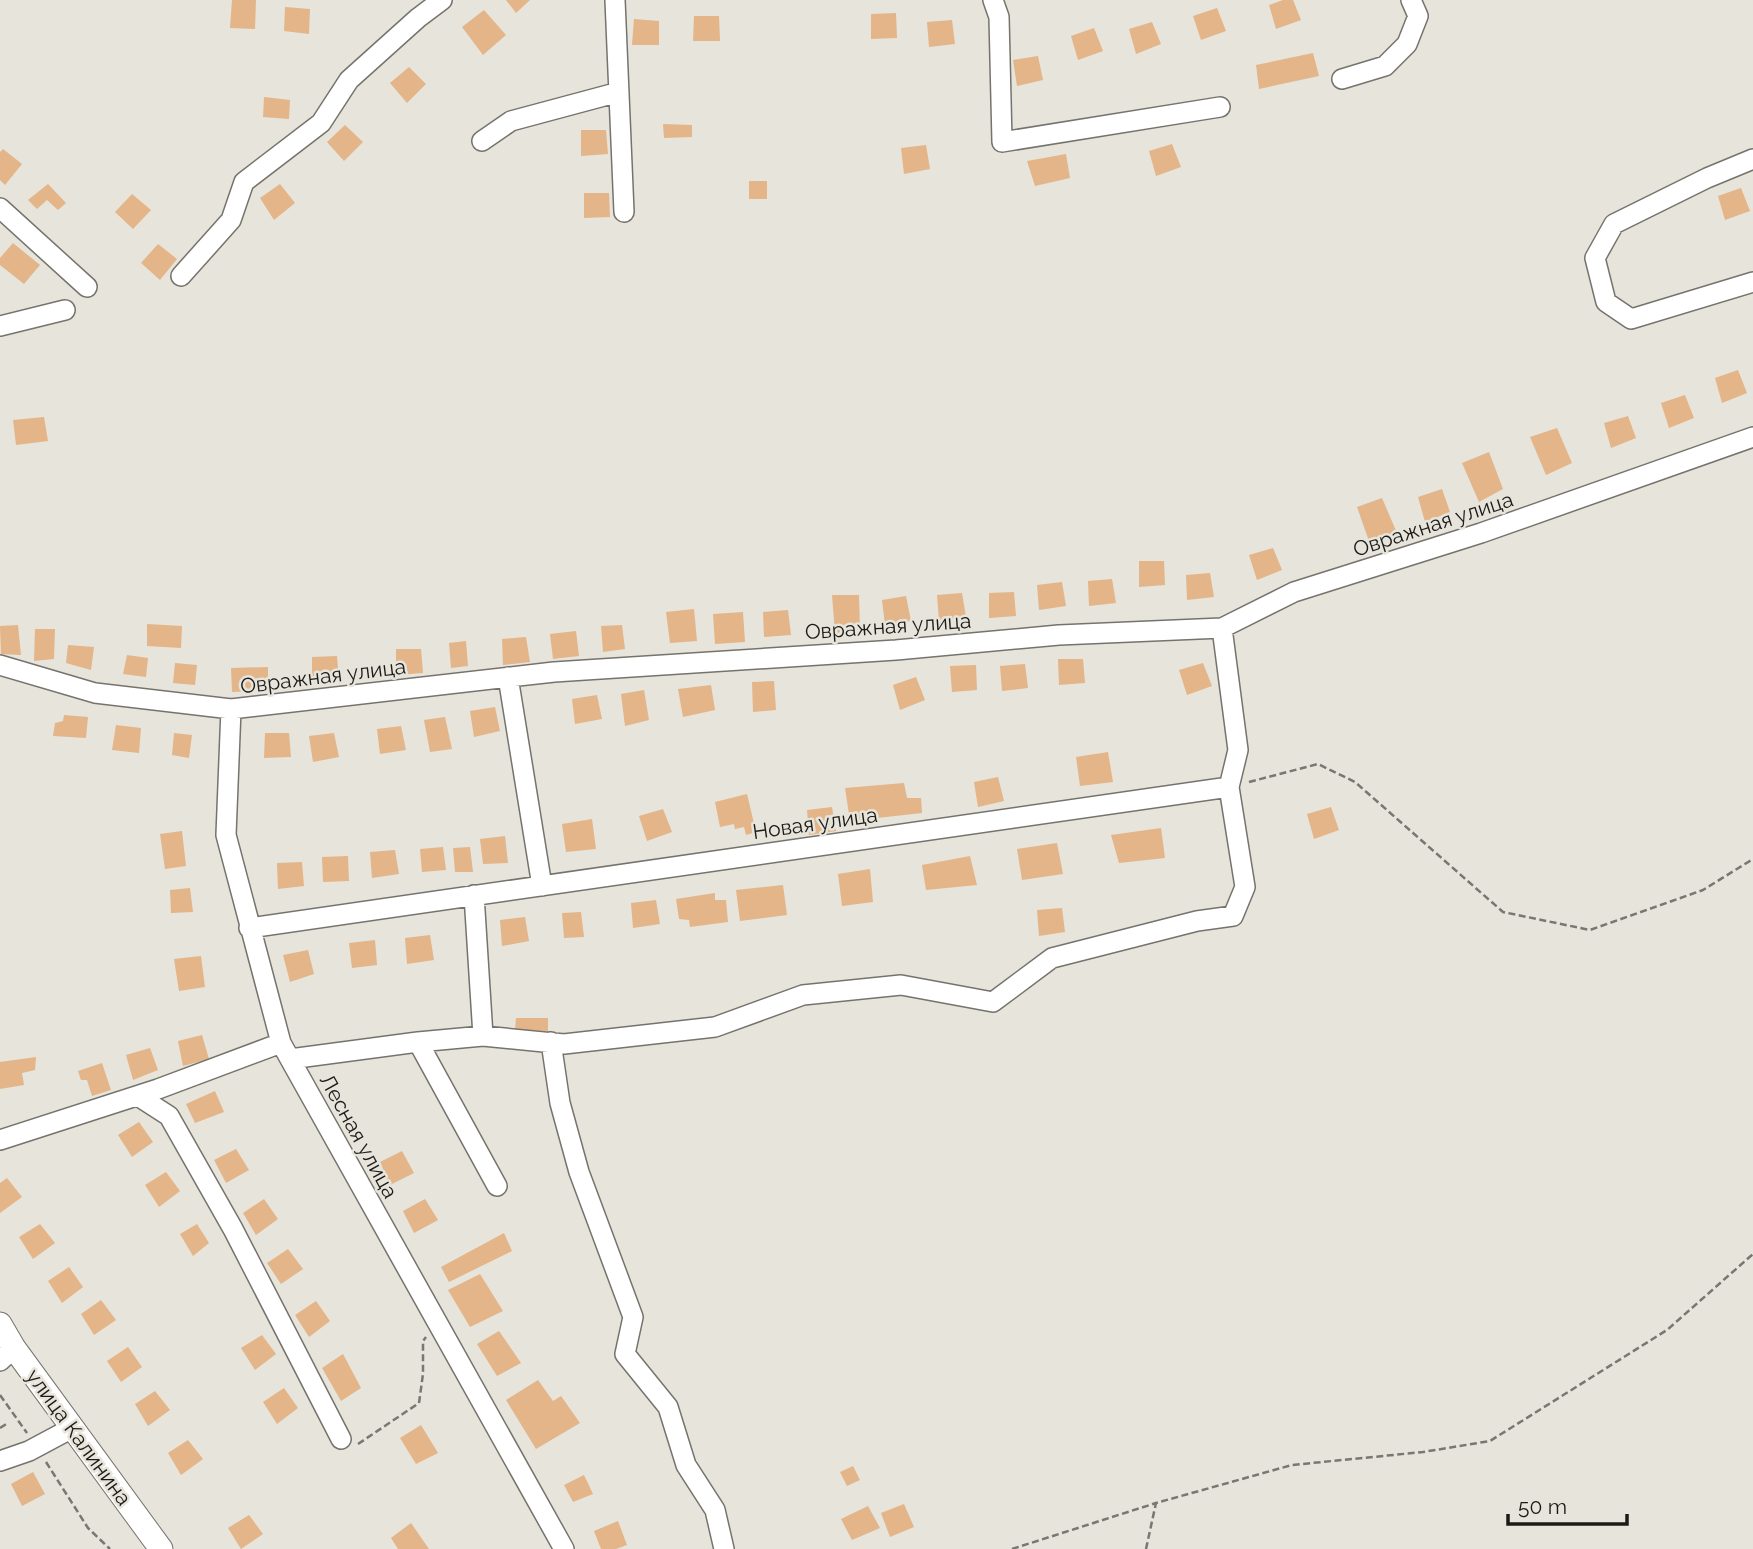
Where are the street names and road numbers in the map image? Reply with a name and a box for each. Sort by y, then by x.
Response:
street label: Овражная улица [1350,486,1516,562]
street label: Овражная улица [804,608,972,644]
street label: Овражная улица [239,653,407,699]
street label: Новая улица [751,802,879,844]
street label: Лесная улица [315,1070,403,1202]
street label: улица Калинина [21,1364,137,1510]

